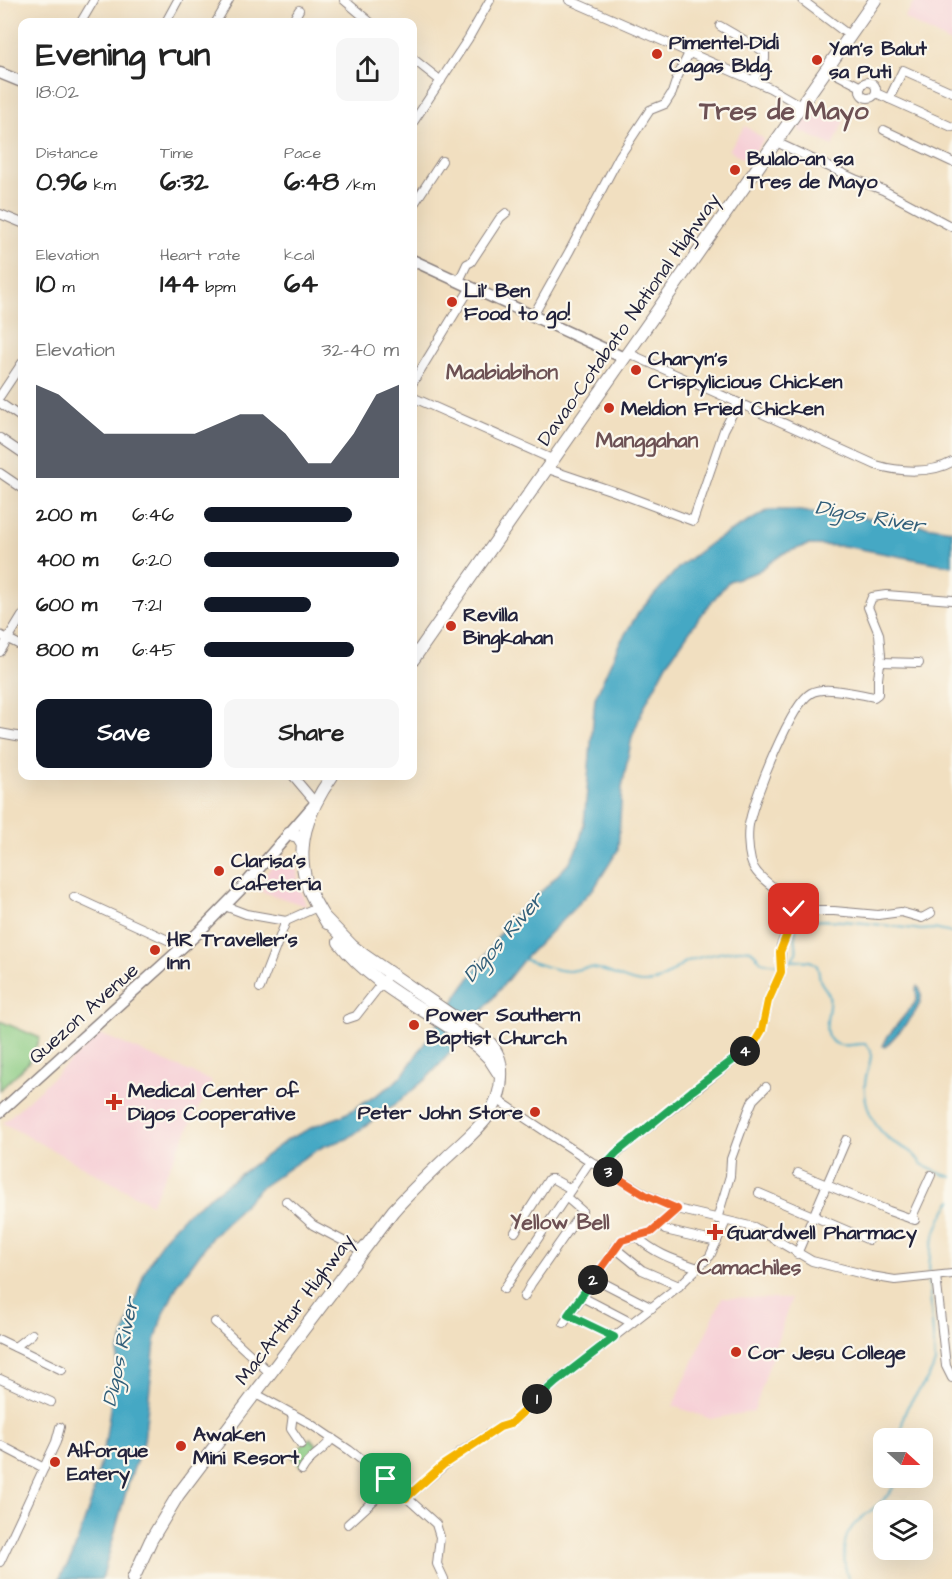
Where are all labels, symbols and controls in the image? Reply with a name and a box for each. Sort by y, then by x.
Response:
place label: Pimentel-Didi Cagas Bldg. [669,29,780,81]
text: Evening run [36,32,210,78]
place label: Yan's Balut sa Puti [829,35,928,86]
button: share [336,38,399,101]
marker: Pimentel-Didi Cagas Bldg. [650,47,664,61]
marker: Yan's Balut sa Puti [810,53,824,67]
text: 18:02 [36,78,79,106]
district label: Tres de Mayo [698,93,869,132]
text: Distance [36,142,98,164]
text: Time [160,142,194,164]
text: Pace [284,142,321,164]
place label: Bulalo-an sa Tres de Mayo [746,145,878,197]
marker: Bulalo-an sa Tres de Mayo [728,163,742,177]
text: 0.96 [36,164,87,200]
text: 6:32 [160,164,209,200]
text: 6:48 [284,164,339,200]
text: km [87,174,116,196]
text: /km [339,174,375,196]
street label: Davao-Cotabato National Highway [531,188,728,452]
text: Elevation [36,244,99,266]
text: Heart rate [160,244,240,266]
text: kcal [284,244,315,266]
text: 10 [36,266,56,302]
text: 144 [160,266,199,302]
text: 64 [284,266,318,302]
text: m [56,276,75,298]
text: bpm [199,276,235,298]
place label: Lil' Ben Food to go! [464,277,571,329]
marker: Lil' Ben Food to go! [445,295,459,309]
text: Elevation [36,336,115,364]
text: 32–40 m [321,336,399,364]
place label: Charyn's Crispylicious Chicken [648,345,843,397]
district label: Maabiabihon [446,358,559,387]
marker: Charyn's Crispylicious Chicken [629,363,643,377]
place label: Meldion Fried Chicken [621,395,824,423]
marker: Meldion Fried Chicken [602,401,616,415]
district label: Manggahan [596,426,699,457]
water label: Digos River [813,493,929,542]
text: 200 m [36,501,96,529]
text: 6:46 [132,501,174,529]
text: 400 m [36,546,98,574]
text: 6:20 [132,546,172,574]
text: 600 m [36,591,97,619]
text: 7:21 [132,591,162,619]
place label: Revilla Bingkahan [463,601,553,653]
marker: Revilla Bingkahan [444,619,458,633]
text: 800 m [36,636,98,664]
text: 6:45 [132,636,176,664]
button: Save [36,699,212,768]
button: Share [224,699,399,768]
place label: Clarisa's Cafeteria [231,847,322,898]
marker: Clarisa's Cafeteria [212,864,226,878]
pin [768,883,819,934]
water label: Digos River [456,884,553,989]
icon: check [777,892,810,925]
place label: HR Traveller's Inn [167,926,298,977]
marker: HR Traveller's Inn [148,943,162,957]
street label: Quezon Avenue [23,957,145,1071]
place label: Power Southern Baptist Church [426,1001,580,1052]
marker: Power Southern Baptist Church [407,1018,421,1032]
pin: 4 [730,1036,760,1066]
text: 4 [740,1040,750,1062]
place label: Medical Center of Digos Cooperative [128,1077,300,1129]
marker: Medical Center of Digos Cooperative [105,1093,123,1111]
place label: Peter John Store [358,1099,523,1127]
marker: Peter John Store [528,1105,542,1119]
pin: 3 [593,1157,623,1187]
text: 3 [604,1161,612,1183]
district label: Yellow Bell [510,1208,610,1237]
place label: Guardwell Pharmacy [727,1219,917,1248]
marker: Guardwell Pharmacy [708,1225,722,1239]
street label: MacArthur Highway [229,1228,362,1392]
district label: Camachiles [697,1253,802,1282]
pin: 2 [578,1265,608,1295]
text: 2 [588,1269,598,1291]
water label: Digos River [95,1293,148,1409]
place label: Cor Jesu College [748,1339,906,1368]
marker: Cor Jesu College [729,1345,743,1359]
pin: 1 [522,1384,552,1414]
text: 1 [536,1388,538,1410]
place label: Awaken Mini Resort [193,1421,300,1472]
north arrow [873,1428,933,1488]
map controls [873,1428,933,1560]
place label: Alforque Eatery [67,1437,149,1489]
marker: Awaken Mini Resort [174,1439,188,1453]
pin [360,1453,411,1504]
marker: Alforque Eatery [48,1455,62,1469]
icon: arrive [369,1462,402,1495]
button: layers [873,1500,933,1560]

